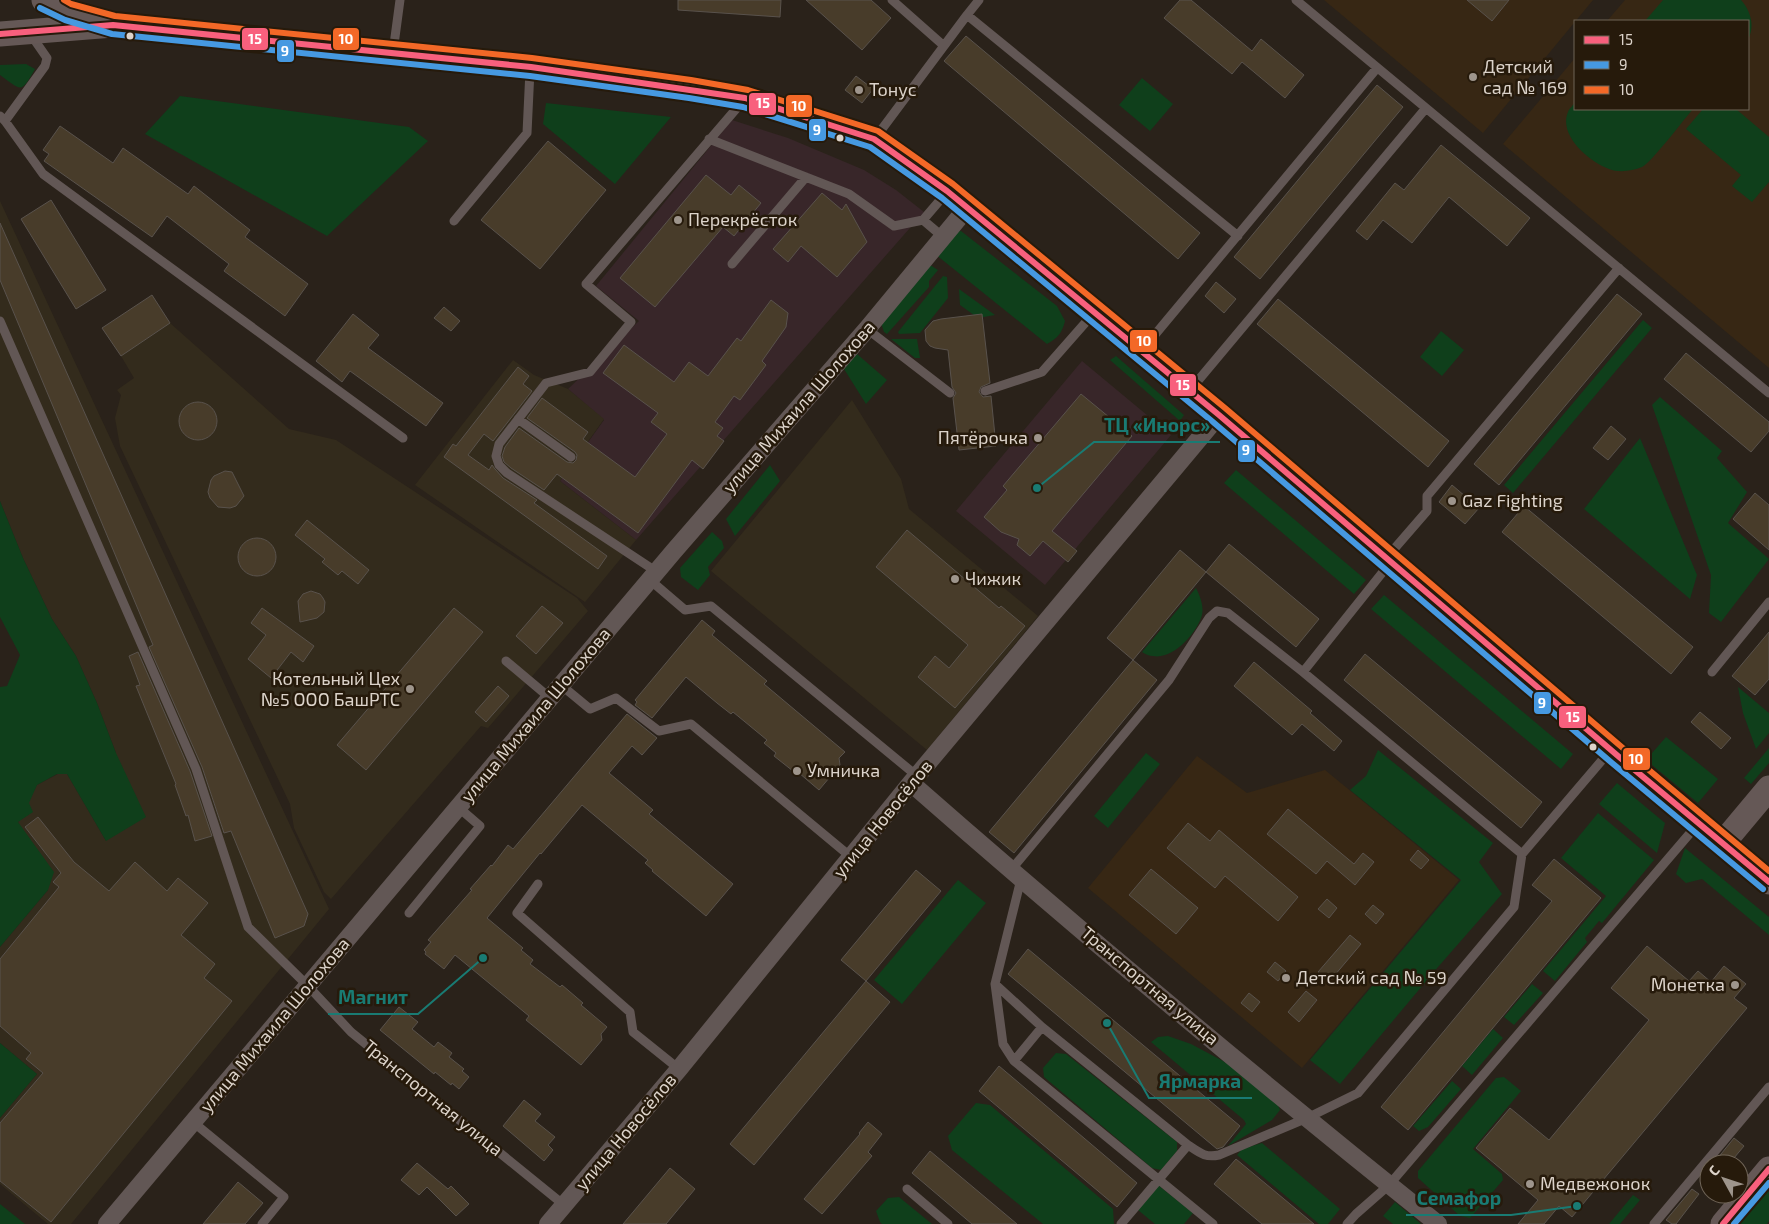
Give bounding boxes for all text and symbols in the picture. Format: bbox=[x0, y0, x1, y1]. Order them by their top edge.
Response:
legend bbox=[1574, 20, 1749, 110]
line badge: 15 bbox=[241, 27, 269, 51]
line badge: 10 bbox=[332, 27, 360, 51]
text: 15 bbox=[248, 30, 262, 47]
text: 10 bbox=[339, 30, 354, 47]
text: 15 bbox=[1619, 30, 1633, 48]
unlabelled marker bbox=[125, 31, 135, 41]
line badge: 9 bbox=[276, 39, 295, 63]
text: 9 bbox=[281, 42, 289, 59]
place label: Детский сад № 169 bbox=[1483, 55, 1567, 98]
text: 9 bbox=[1619, 55, 1628, 73]
marker: Детский сад № 169 bbox=[1467, 71, 1479, 83]
place label: Тонус bbox=[869, 78, 917, 100]
text: 10 bbox=[1619, 80, 1634, 98]
marker: Тонус bbox=[853, 84, 865, 96]
line badge: 15 bbox=[748, 92, 777, 116]
text: 15 bbox=[756, 94, 770, 111]
line badge: 10 bbox=[785, 94, 813, 118]
text: 10 bbox=[792, 97, 807, 114]
line badge: 9 bbox=[808, 118, 827, 142]
text: 9 bbox=[813, 121, 821, 138]
unlabelled marker bbox=[835, 133, 845, 143]
place label: Перекрёсток bbox=[688, 208, 798, 230]
marker: Перекрёсток bbox=[672, 214, 684, 226]
street label: улица Михаила Шолохова bbox=[717, 316, 879, 497]
line badge: 10 bbox=[1129, 329, 1158, 353]
text: 10 bbox=[1137, 332, 1152, 349]
line badge: 15 bbox=[1169, 373, 1197, 397]
text: 15 bbox=[1176, 376, 1190, 393]
callout: ТЦ «Инорс» bbox=[1094, 408, 1220, 442]
text: ТЦ «Инорс» bbox=[1104, 413, 1210, 436]
place label: Пятёрочка bbox=[938, 426, 1028, 448]
marker: Пятёрочка bbox=[1032, 432, 1044, 444]
line badge: 9 bbox=[1237, 439, 1256, 463]
text: 9 bbox=[1242, 441, 1250, 458]
place label: Gaz Fighting bbox=[1462, 489, 1563, 511]
marker: Gaz Fighting bbox=[1446, 495, 1458, 507]
place label: Чижик bbox=[965, 567, 1022, 589]
marker: Чижик bbox=[949, 573, 961, 585]
street label: улица Михаила Шолохова bbox=[456, 622, 615, 806]
place label: Котельный Цех №5 ООО БашРТС bbox=[261, 667, 400, 710]
marker: Котельный Цех №5 ООО БашРТС bbox=[404, 683, 416, 695]
line badge: 9 bbox=[1533, 691, 1552, 715]
text: 9 bbox=[1538, 694, 1546, 711]
line badge: 15 bbox=[1558, 705, 1587, 729]
text: 15 bbox=[1566, 708, 1580, 725]
unlabelled marker bbox=[1588, 742, 1598, 752]
line badge: 10 bbox=[1622, 747, 1651, 771]
text: 10 bbox=[1629, 750, 1644, 767]
street label: улица Новосёлов bbox=[828, 755, 937, 882]
place label: Умничка bbox=[807, 759, 880, 781]
marker: Умничка bbox=[791, 765, 803, 777]
street label: Транспортная улица bbox=[1077, 921, 1224, 1049]
street label: улица Михаила Шолохова bbox=[195, 932, 354, 1116]
place label: Детский сад № 59 bbox=[1296, 966, 1447, 988]
marker: Детский сад № 59 bbox=[1280, 972, 1292, 984]
place label: Монетка bbox=[1651, 973, 1725, 995]
marker: Монетка bbox=[1729, 979, 1741, 991]
callout: Магнит bbox=[328, 980, 418, 1014]
text: Магнит bbox=[338, 985, 408, 1008]
street label: Транспортная улица bbox=[359, 1034, 508, 1160]
callout: Ярмарка bbox=[1149, 1064, 1252, 1098]
street label: улица Новосёлов bbox=[570, 1069, 680, 1194]
text: Ярмарка bbox=[1159, 1069, 1241, 1092]
north arrow bbox=[1699, 1154, 1749, 1204]
text: С bbox=[1705, 1162, 1723, 1179]
place label: Медвежонок bbox=[1540, 1172, 1651, 1194]
marker: Медвежонок bbox=[1524, 1178, 1536, 1190]
callout: Семафор bbox=[1406, 1181, 1511, 1215]
text: Семафор bbox=[1417, 1186, 1501, 1209]

